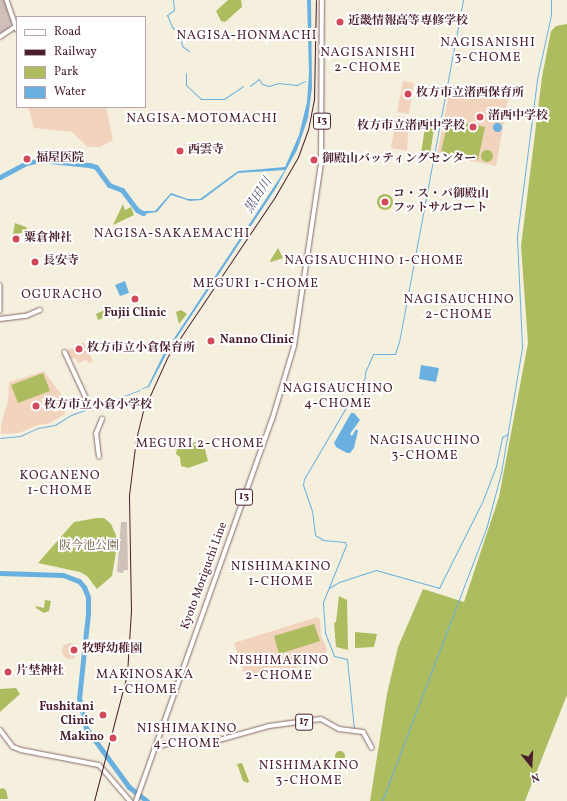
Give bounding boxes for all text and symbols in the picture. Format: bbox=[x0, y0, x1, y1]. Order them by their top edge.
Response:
place label: 近畿情報高等専修学校 bbox=[348, 15, 468, 29]
legend bbox=[16, 16, 146, 108]
marker: 近畿情報高等専修学校 bbox=[335, 17, 345, 27]
text: Road bbox=[54, 24, 81, 40]
district label: NAGISA-HONMACHI bbox=[177, 28, 317, 44]
district label: NAGISANISHI 3-CHOME bbox=[440, 36, 536, 67]
text: Railway bbox=[54, 44, 97, 60]
district label: NAGISANISHI 2-CHOME bbox=[320, 46, 416, 77]
text: Park bbox=[54, 64, 79, 80]
text: Water bbox=[54, 84, 86, 100]
place label: 枚方市立渚西保育所 bbox=[416, 87, 524, 101]
marker: 枚方市立渚西保育所 bbox=[403, 89, 413, 99]
place label: 渚西中学校 bbox=[488, 110, 548, 124]
district label: NAGISA-MOTOMACHI bbox=[126, 111, 278, 127]
road number: 13 bbox=[312, 112, 332, 130]
marker: 渚西中学校 bbox=[475, 112, 485, 122]
place label: 枚方市立渚西中学校 bbox=[357, 120, 465, 134]
marker: 枚方市立渚西中学校 bbox=[468, 122, 478, 132]
place label: 西雲寺 bbox=[188, 144, 224, 158]
marker: 西雲寺 bbox=[175, 146, 185, 156]
place label: 福屋医院 bbox=[36, 152, 84, 166]
marker: 福屋医院 bbox=[21, 153, 33, 165]
place label: 御殿山バッティングセンター bbox=[322, 153, 478, 167]
marker: 御殿山バッティングセンター bbox=[309, 155, 319, 165]
water label: 黒田川 bbox=[242, 175, 276, 217]
place label: コ・ス・パ御殿山 フットサルコート bbox=[393, 188, 489, 216]
marker: コ・ス・パ御殿山 フットサルコート bbox=[380, 197, 390, 207]
district label: NAGISA-SAKAEMACHI bbox=[94, 226, 250, 242]
place label: 粟倉神社 bbox=[24, 232, 72, 246]
marker: 粟倉神社 bbox=[11, 234, 21, 244]
district label: NAGISAUCHINO 1-CHOME bbox=[284, 253, 464, 269]
place label: 長安寺 bbox=[43, 255, 79, 269]
marker: 長安寺 bbox=[30, 257, 40, 267]
district label: MEGURI 1-CHOME bbox=[193, 276, 319, 292]
district label: OGURACHO bbox=[21, 287, 103, 303]
marker: Fujii Clinic bbox=[129, 293, 141, 305]
district label: NAGISAUCHINO 2-CHOME bbox=[404, 293, 514, 324]
place label: Fujii Clinic bbox=[104, 307, 166, 321]
place label: Nanno Clinic bbox=[220, 334, 294, 348]
marker: Nanno Clinic bbox=[205, 335, 217, 347]
place label: 枚方市立小倉保育所 bbox=[87, 342, 195, 356]
marker: 枚方市立小倉保育所 bbox=[74, 344, 84, 354]
district label: NAGISAUCHINO 4-CHOME bbox=[283, 382, 393, 413]
place label: 枚方市立小倉小学校 bbox=[44, 399, 152, 413]
marker: 枚方市立小倉小学校 bbox=[31, 401, 41, 411]
district label: NAGISAUCHINO 3-CHOME bbox=[370, 434, 480, 465]
district label: MEGURI 2-CHOME bbox=[136, 436, 264, 452]
district label: KOGANENO 1-CHOME bbox=[20, 469, 100, 500]
road number: 13 bbox=[234, 488, 254, 506]
street label: Kyoto Moriguchi Line bbox=[179, 520, 231, 632]
park label: 阪今池公園 bbox=[59, 540, 119, 554]
district label: NISHIMAKINO 1-CHOME bbox=[231, 560, 331, 591]
place label: 牧野幼稚園 bbox=[82, 643, 142, 657]
marker: 牧野幼稚園 bbox=[69, 645, 79, 655]
district label: NISHIMAKINO 2-CHOME bbox=[229, 654, 329, 685]
place label: 片埜神社 bbox=[16, 665, 64, 679]
marker: 片埜神社 bbox=[3, 667, 13, 677]
district label: MAKINOSAKA 1-CHOME bbox=[96, 668, 194, 699]
place label: Fushitani Clinic bbox=[39, 701, 94, 729]
marker: Fushitani Clinic bbox=[97, 709, 109, 721]
road number: 17 bbox=[295, 713, 313, 731]
district label: NISHIMAKINO 4-CHOME bbox=[137, 722, 237, 753]
place label: Makino bbox=[60, 731, 104, 745]
marker: Makino bbox=[107, 732, 119, 744]
north arrow bbox=[511, 745, 551, 785]
district label: NISHIMAKINO 3-CHOME bbox=[259, 759, 359, 790]
text: N bbox=[529, 769, 541, 785]

